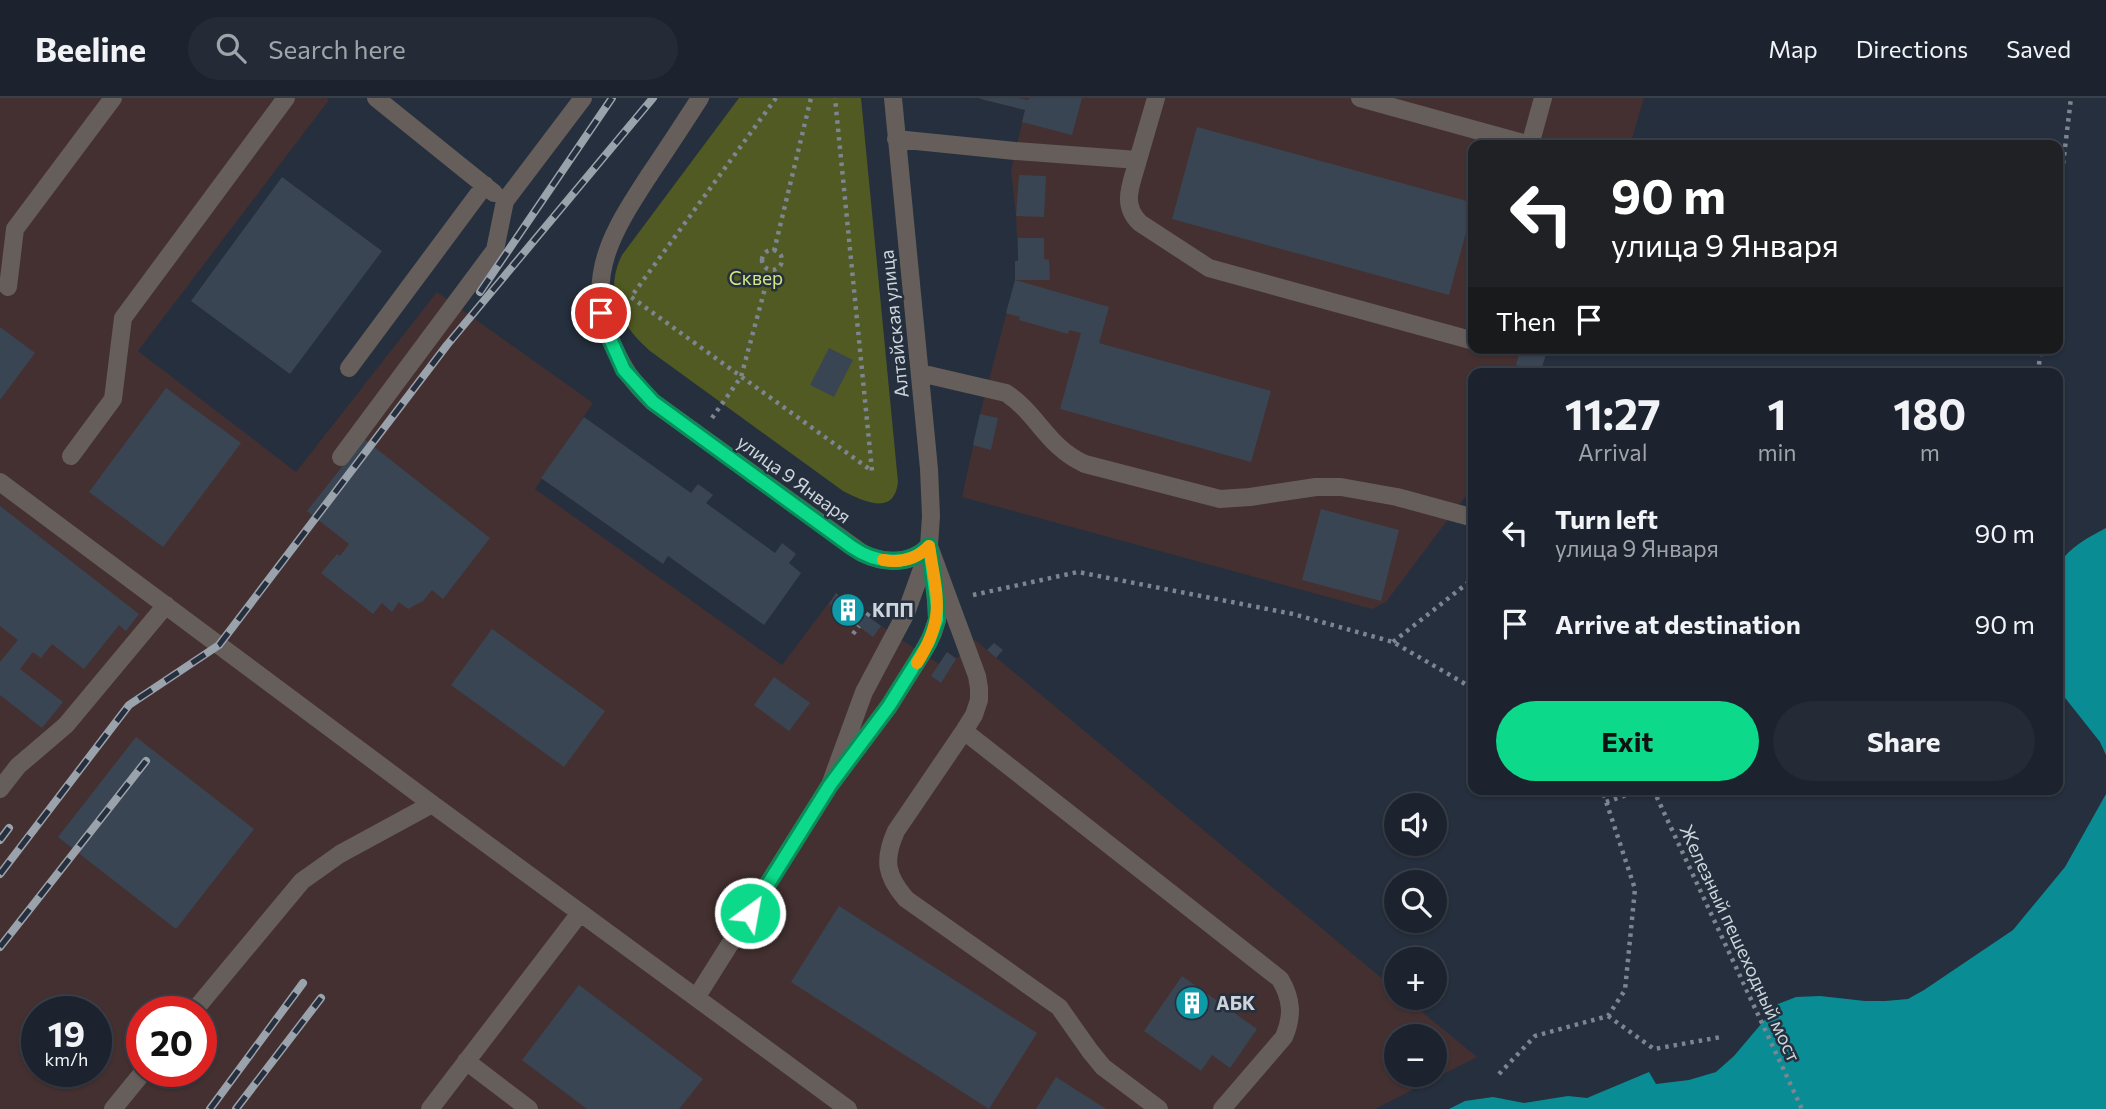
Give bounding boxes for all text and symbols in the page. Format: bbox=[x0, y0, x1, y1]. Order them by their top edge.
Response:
search box bbox=[188, 17, 678, 80]
text: Beeline bbox=[35, 28, 146, 69]
icon: search bbox=[212, 29, 250, 67]
text: Search here bbox=[268, 33, 406, 64]
text: Map bbox=[1768, 34, 1818, 63]
text: Directions bbox=[1856, 34, 1968, 63]
text: Saved bbox=[2006, 34, 2071, 63]
text: 90 m bbox=[1611, 164, 1726, 224]
icon: left bbox=[1496, 168, 1587, 259]
text: улица 9 Января bbox=[1611, 224, 1839, 264]
street label: Алтайская улица bbox=[874, 249, 913, 399]
park label: Сквер bbox=[729, 266, 783, 289]
pin bbox=[571, 283, 631, 343]
icon: arrive bbox=[582, 294, 620, 332]
icon: arrive bbox=[1570, 301, 1608, 339]
text: Then bbox=[1496, 305, 1556, 336]
text: 11:27 bbox=[1565, 387, 1661, 439]
text: 1 bbox=[1767, 387, 1786, 439]
text: 180 bbox=[1893, 387, 1966, 439]
street label: улица 9 Января bbox=[733, 430, 856, 528]
text: Arrival bbox=[1578, 438, 1647, 466]
text: min bbox=[1757, 438, 1797, 466]
text: m bbox=[1920, 438, 1940, 466]
text: Turn left bbox=[1555, 503, 1658, 534]
icon: left bbox=[1496, 514, 1534, 552]
text: 90 m bbox=[1975, 517, 2035, 548]
text: улица 9 Января bbox=[1555, 534, 1719, 562]
building icon: КПП bbox=[829, 591, 867, 629]
place label: КПП bbox=[872, 598, 914, 621]
icon: arrive bbox=[1496, 605, 1534, 643]
text: Arrive at destination bbox=[1555, 608, 1801, 639]
text: 90 m bbox=[1975, 608, 2035, 639]
button: Exit bbox=[1496, 701, 1759, 781]
button: Share bbox=[1773, 701, 2035, 781]
map controls bbox=[1384, 793, 1447, 1087]
button: sound bbox=[1384, 793, 1447, 856]
street label: Железный пешеходный мост bbox=[1675, 820, 1806, 1065]
button: search bbox=[1384, 870, 1447, 933]
position arrow bbox=[713, 876, 787, 950]
button: + bbox=[1384, 947, 1447, 1010]
building icon: АБК bbox=[1173, 984, 1211, 1022]
place label: АБК bbox=[1216, 991, 1255, 1014]
speed limit sign: 20 bbox=[126, 996, 217, 1087]
text: 19 bbox=[48, 1011, 85, 1054]
button: − bbox=[1384, 1024, 1447, 1087]
text: km/h bbox=[45, 1048, 88, 1070]

